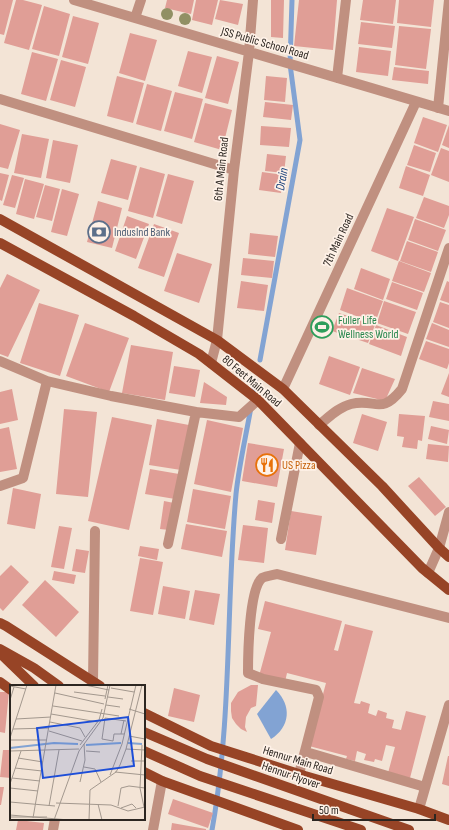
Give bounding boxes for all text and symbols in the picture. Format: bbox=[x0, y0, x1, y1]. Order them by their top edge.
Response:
street label: JSS Public School Road bbox=[219, 24, 310, 63]
street label: 6th A Main Road bbox=[211, 136, 232, 202]
water label: Drain bbox=[272, 166, 292, 192]
street label: 7th Main Road bbox=[320, 211, 357, 269]
bank icon: IndusInd Bank bbox=[86, 219, 112, 245]
place label: IndusInd Bank bbox=[114, 225, 170, 240]
place label: Fuller Life Wellness World bbox=[338, 313, 399, 342]
sports icon: Fuller Life Wellness World bbox=[309, 314, 335, 340]
street label: 80 Feet Main Road bbox=[219, 352, 284, 411]
restaurant icon: US Pizza bbox=[254, 452, 280, 478]
place label: US Pizza bbox=[282, 458, 316, 473]
inset map bbox=[10, 685, 145, 820]
street label: Hennur Main Road bbox=[261, 743, 335, 778]
street label: Hennur Flyover bbox=[260, 759, 322, 793]
scale bar bbox=[313, 796, 435, 822]
text: 50 m bbox=[319, 803, 339, 818]

